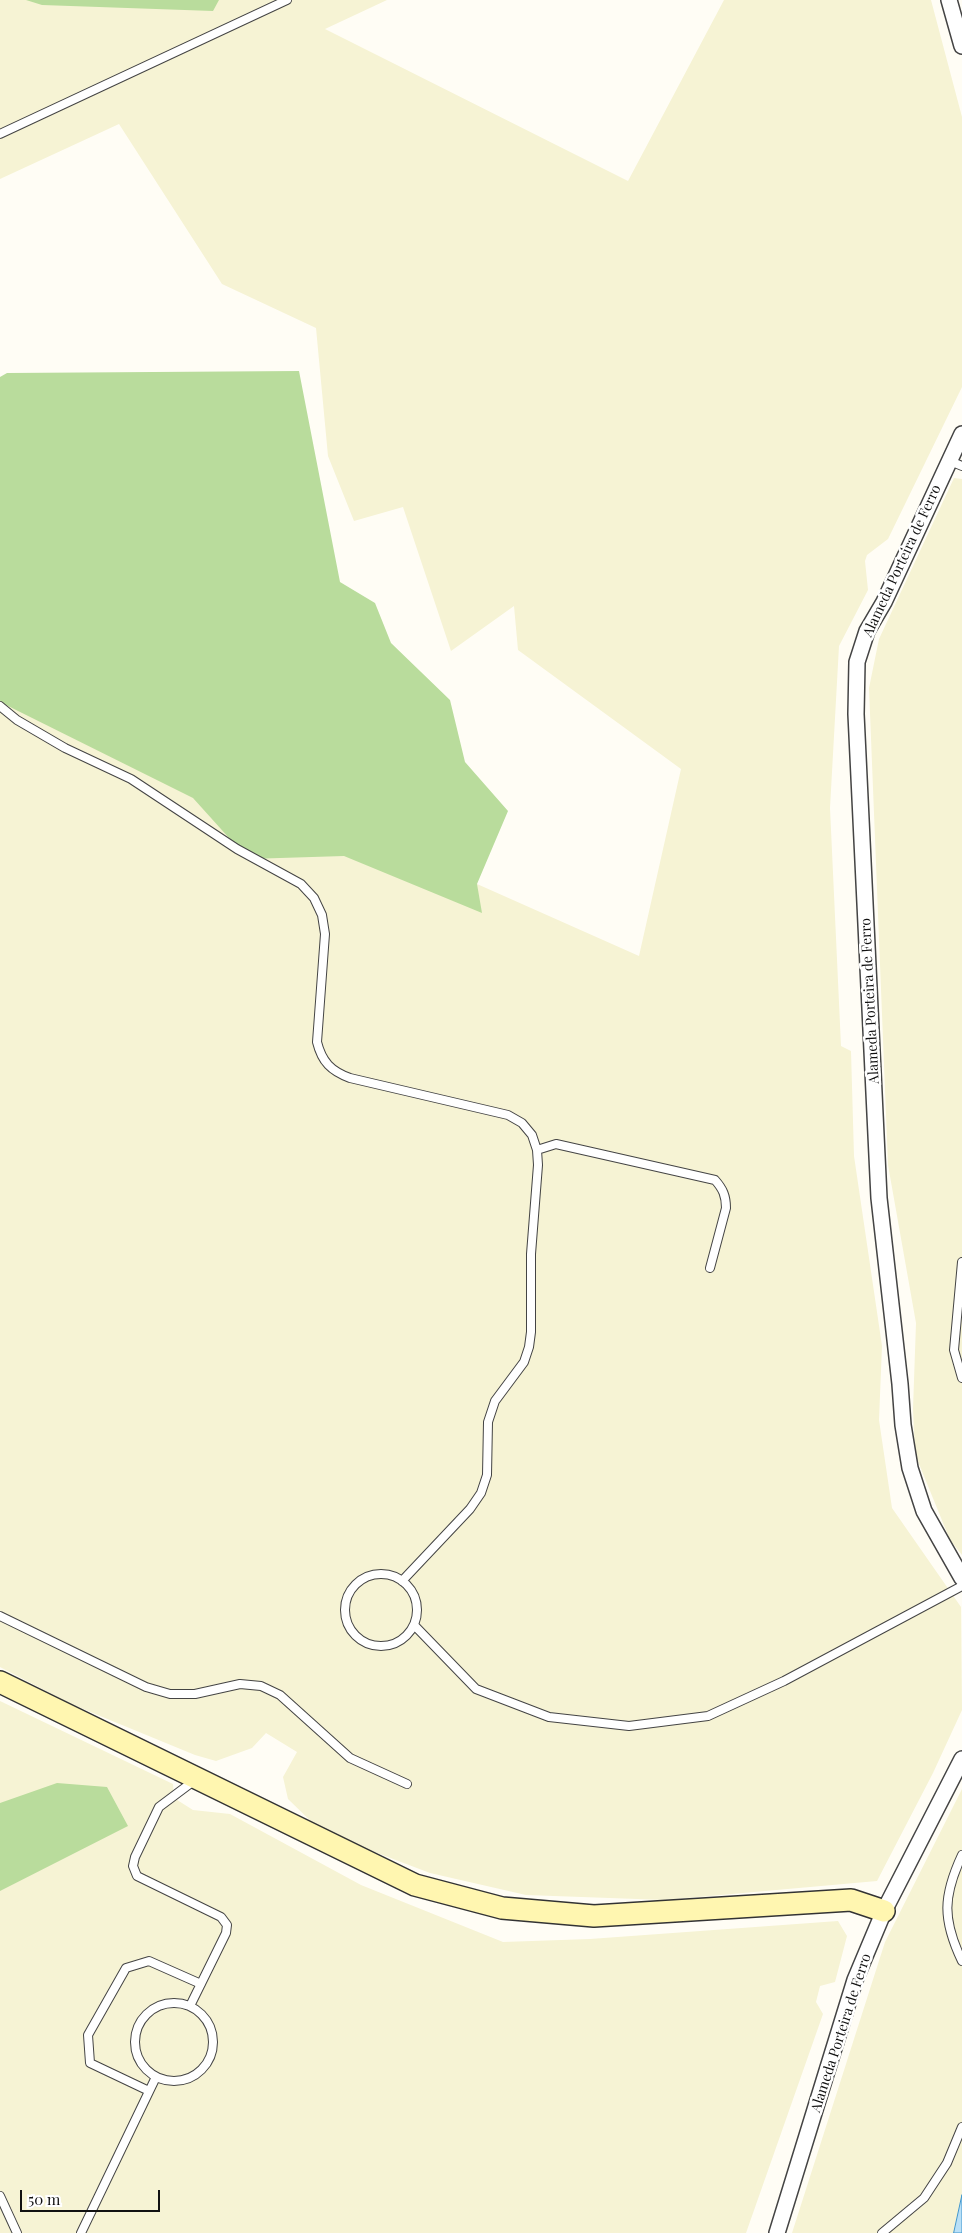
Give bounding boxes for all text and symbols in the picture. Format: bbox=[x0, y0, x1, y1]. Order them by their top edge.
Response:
street label: Alameda Porteira de Ferro bbox=[859, 482, 945, 640]
street label: Alameda Porteira de Ferro bbox=[857, 918, 883, 1084]
street label: Alameda Porteira de Ferro bbox=[807, 1951, 875, 2115]
scale bar bbox=[22, 2180, 162, 2212]
text: 50 m bbox=[28, 2189, 60, 2209]

